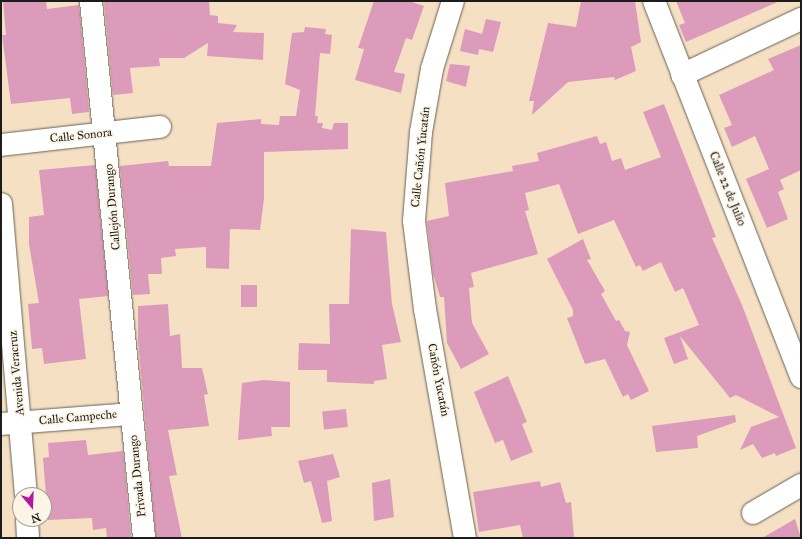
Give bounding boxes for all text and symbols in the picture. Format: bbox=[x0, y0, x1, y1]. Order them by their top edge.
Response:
street label: Calle Cañón Yucatán bbox=[409, 106, 433, 208]
street label: Calle Sonora bbox=[49, 126, 113, 146]
street label: Calle 22 de Julio bbox=[706, 150, 748, 228]
street label: Callejón Durango bbox=[102, 163, 124, 251]
street label: Avenida Veracruz bbox=[6, 330, 28, 416]
street label: Cañón Yucatán bbox=[424, 342, 452, 418]
street label: Calle Campeche bbox=[38, 407, 118, 429]
street label: Privada Durango bbox=[127, 434, 149, 518]
north arrow bbox=[12, 487, 52, 527]
text: N bbox=[29, 510, 42, 526]

